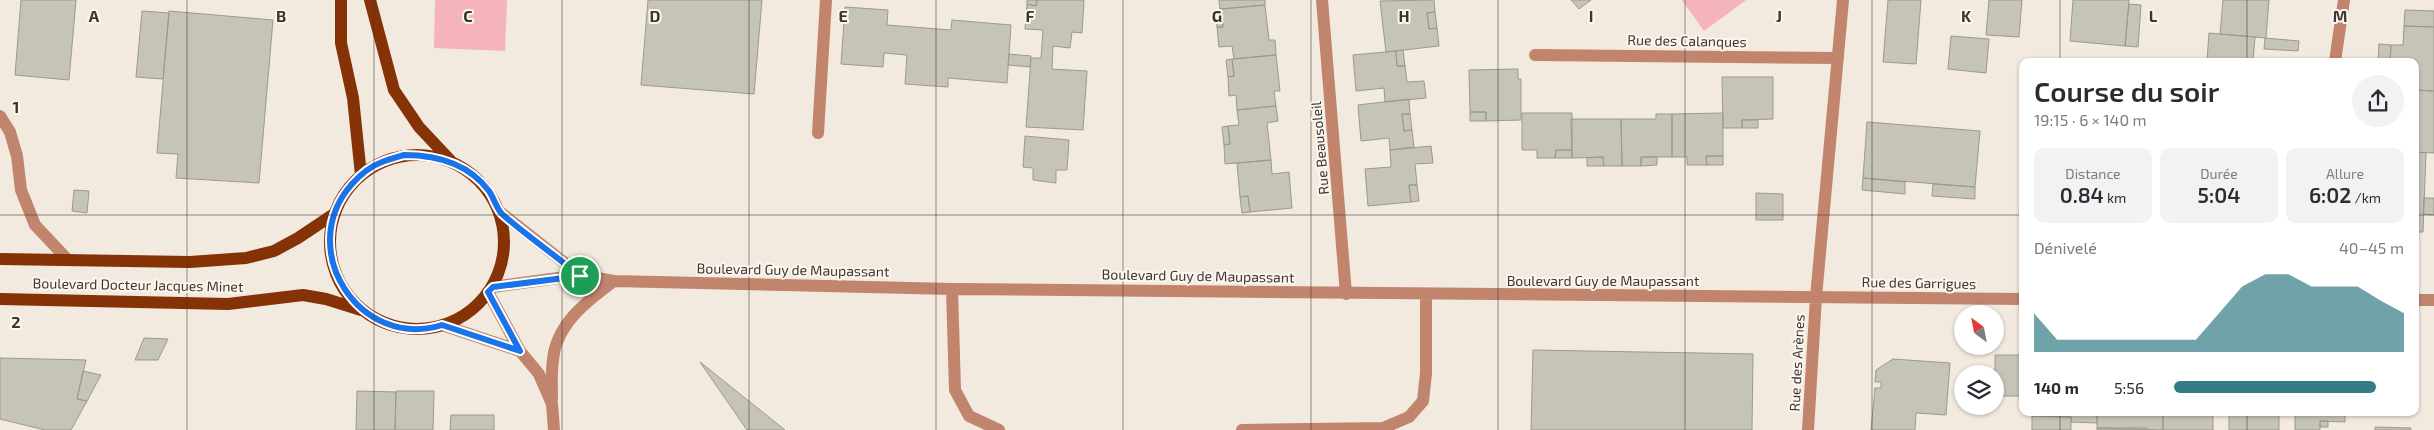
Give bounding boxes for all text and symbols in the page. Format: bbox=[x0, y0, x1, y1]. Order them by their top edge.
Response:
text: A bbox=[89, 6, 100, 25]
text: B bbox=[276, 6, 286, 25]
text: C bbox=[463, 6, 473, 25]
text: D bbox=[650, 6, 661, 25]
text: E bbox=[838, 6, 848, 25]
text: F bbox=[1026, 6, 1035, 25]
text: G bbox=[1212, 6, 1222, 25]
text: H bbox=[1398, 6, 1410, 25]
text: I bbox=[1589, 6, 1593, 25]
text: J bbox=[1776, 6, 1782, 25]
text: K bbox=[1961, 6, 1972, 25]
text: L bbox=[2149, 6, 2158, 25]
text: M bbox=[2333, 6, 2347, 25]
street label: Rue des Calanques bbox=[1627, 31, 1747, 50]
text: Course du soir bbox=[2034, 74, 2219, 108]
button: share bbox=[2352, 75, 2404, 127]
text: 1 bbox=[13, 97, 19, 116]
street label: Rue Beausoleil bbox=[1307, 100, 1332, 195]
text: 19:15 · 6 × 140 m bbox=[2034, 110, 2147, 129]
text: Distance bbox=[2065, 165, 2121, 182]
text: Durée bbox=[2200, 165, 2238, 182]
text: Allure bbox=[2326, 165, 2364, 182]
text: 0.84 bbox=[2060, 182, 2104, 207]
text: 5:04 bbox=[2198, 182, 2240, 207]
text: 6:02 bbox=[2309, 182, 2351, 207]
text: km bbox=[2104, 189, 2126, 206]
text: /km bbox=[2351, 189, 2381, 206]
text: Dénivelé bbox=[2034, 238, 2097, 257]
text: 40–45 m bbox=[2339, 238, 2404, 257]
pin bbox=[559, 255, 601, 297]
street label: Boulevard Guy de Maupassant bbox=[697, 259, 889, 280]
icon: arrive bbox=[566, 262, 594, 290]
street label: Boulevard Guy de Maupassant bbox=[1102, 265, 1294, 286]
street label: Boulevard Guy de Maupassant bbox=[1507, 272, 1699, 289]
street label: Rue des Garrigues bbox=[1862, 273, 1976, 292]
street label: Boulevard Docteur Jacques Minet bbox=[33, 274, 243, 295]
north arrow bbox=[1954, 305, 2004, 355]
map controls bbox=[1954, 305, 2004, 415]
text: 2 bbox=[11, 312, 21, 331]
street label: Rue des Arènes bbox=[1785, 314, 1808, 412]
button: layers bbox=[1954, 365, 2004, 415]
text: 140 m bbox=[2034, 378, 2079, 397]
text: 5:56 bbox=[2114, 378, 2144, 397]

